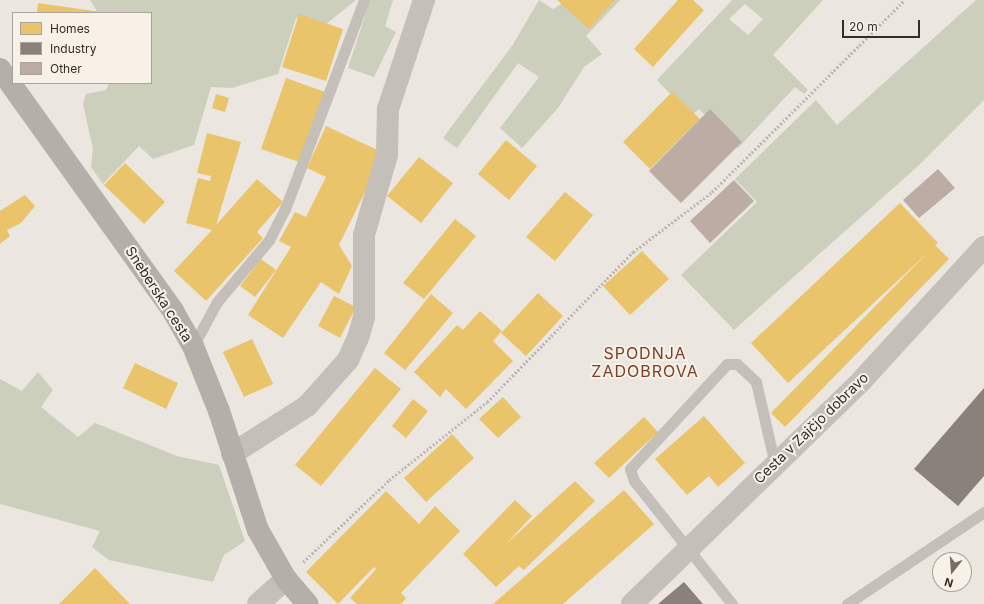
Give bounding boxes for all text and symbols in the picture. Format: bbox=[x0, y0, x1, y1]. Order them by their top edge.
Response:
legend bbox=[12, 12, 152, 84]
scale bar bbox=[844, 12, 922, 38]
text: 20 m bbox=[849, 19, 878, 34]
text: Homes bbox=[50, 21, 90, 36]
text: Industry bbox=[50, 41, 96, 56]
text: Other bbox=[50, 61, 82, 76]
street label: Sneberska cesta bbox=[122, 243, 196, 345]
district label: SPODNJA ZADOBROVA bbox=[591, 343, 699, 381]
street label: Cesta v Zajčjo dobravo bbox=[750, 369, 872, 487]
north arrow bbox=[932, 552, 972, 592]
text: N bbox=[943, 575, 955, 590]

